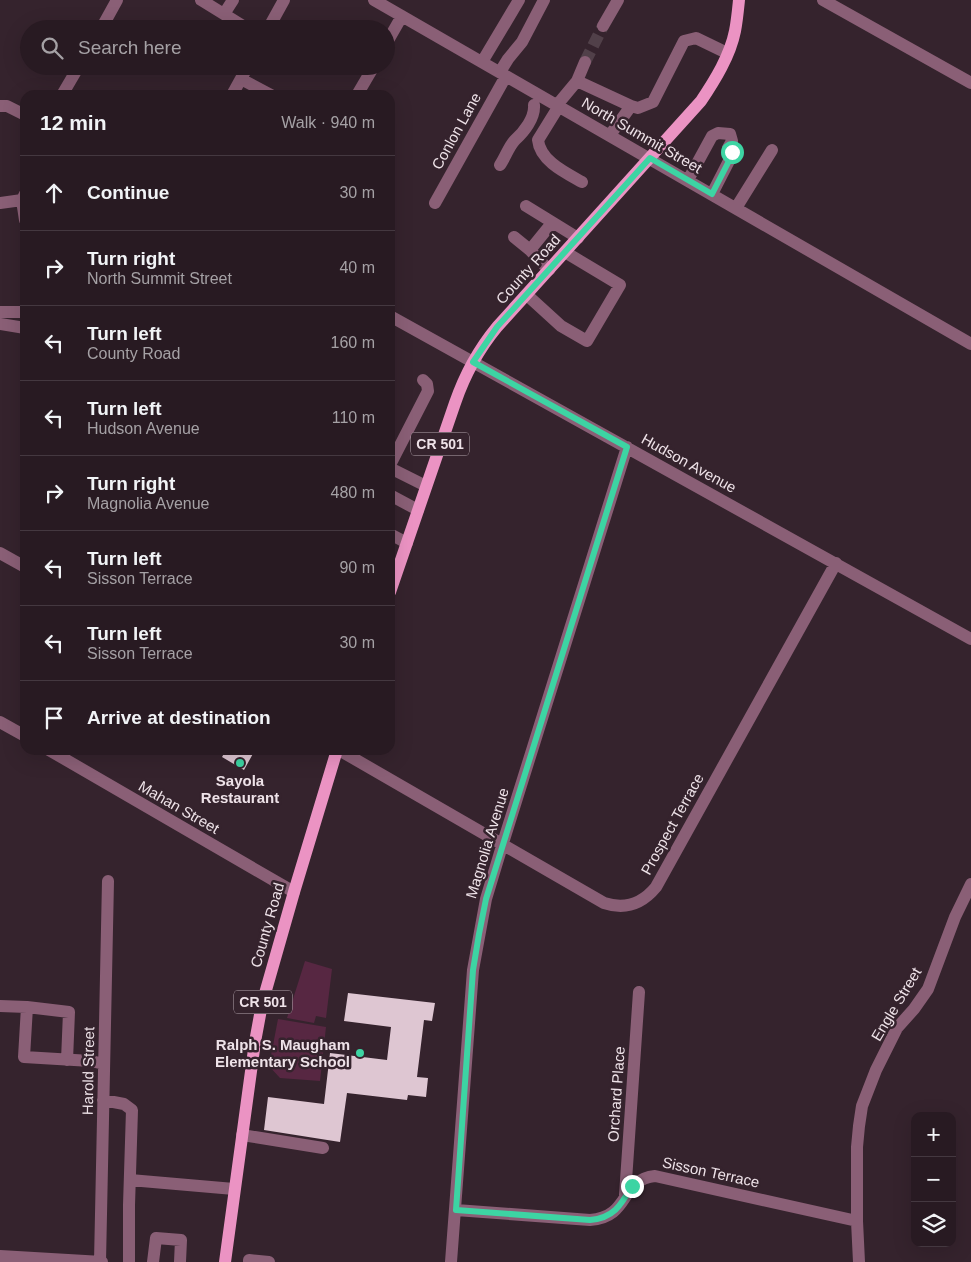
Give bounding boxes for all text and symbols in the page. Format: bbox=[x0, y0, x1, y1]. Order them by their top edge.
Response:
search box bbox=[20, 20, 395, 75]
icon: search bbox=[38, 34, 66, 62]
text: Search here bbox=[78, 37, 182, 58]
street label: Conlon Lane bbox=[428, 90, 484, 172]
street label: North Summit Street bbox=[579, 94, 706, 177]
text: 12 min bbox=[40, 111, 107, 134]
text: Walk · 940 m bbox=[281, 114, 375, 131]
route start bbox=[721, 141, 744, 164]
icon: ahead bbox=[40, 179, 68, 207]
text: Continue bbox=[87, 182, 169, 203]
text: 30 m bbox=[339, 184, 375, 201]
street label: County Road bbox=[492, 231, 564, 307]
text: Turn right bbox=[87, 248, 175, 269]
icon: right bbox=[40, 254, 68, 282]
text: 40 m bbox=[339, 259, 375, 276]
text: North Summit Street bbox=[87, 270, 232, 287]
text: Turn left bbox=[87, 323, 162, 344]
icon: left bbox=[40, 329, 68, 357]
text: 160 m bbox=[331, 334, 375, 351]
text: County Road bbox=[87, 345, 180, 362]
text: Turn left bbox=[87, 398, 162, 419]
icon: left bbox=[40, 404, 68, 432]
text: 110 m bbox=[332, 409, 375, 426]
text: Hudson Avenue bbox=[87, 420, 200, 437]
street label: Hudson Avenue bbox=[639, 430, 739, 496]
road number: CR 501 bbox=[411, 432, 469, 456]
text: Turn right bbox=[87, 473, 175, 494]
icon: right bbox=[40, 479, 68, 507]
text: 480 m bbox=[331, 484, 375, 501]
text: Magnolia Avenue bbox=[87, 495, 209, 512]
text: Turn left bbox=[87, 548, 162, 569]
icon: left bbox=[40, 554, 68, 582]
text: 90 m bbox=[339, 559, 375, 576]
text: Sisson Terrace bbox=[87, 570, 193, 587]
text: Turn left bbox=[87, 623, 162, 644]
icon: left bbox=[40, 629, 68, 657]
text: 30 m bbox=[339, 634, 375, 651]
text: Sisson Terrace bbox=[87, 645, 193, 662]
icon: arrive bbox=[40, 704, 68, 732]
text: Arrive at destination bbox=[87, 707, 271, 728]
marker: Sayola Restaurant bbox=[234, 757, 246, 769]
street label: Prospect Terrace bbox=[637, 770, 707, 878]
place label: Sayola Restaurant bbox=[201, 772, 279, 806]
street label: Mahan Street bbox=[136, 777, 223, 837]
street label: Magnolia Avenue bbox=[462, 786, 512, 900]
street label: County Road bbox=[247, 881, 287, 969]
street label: Engle Street bbox=[867, 964, 925, 1044]
road number: CR 501 bbox=[234, 990, 292, 1014]
street label: Harold Street bbox=[79, 1026, 97, 1115]
place label: Ralph S. Maugham Elementary School bbox=[215, 1036, 350, 1070]
street label: Orchard Place bbox=[604, 1046, 628, 1142]
marker: Ralph S. Maugham Elementary School bbox=[354, 1047, 366, 1059]
map controls bbox=[911, 1112, 956, 1247]
button: + bbox=[911, 1112, 956, 1157]
street label: Sisson Terrace bbox=[661, 1153, 761, 1191]
button: − bbox=[911, 1157, 956, 1202]
route end bbox=[621, 1175, 644, 1198]
button: layers bbox=[911, 1202, 956, 1247]

